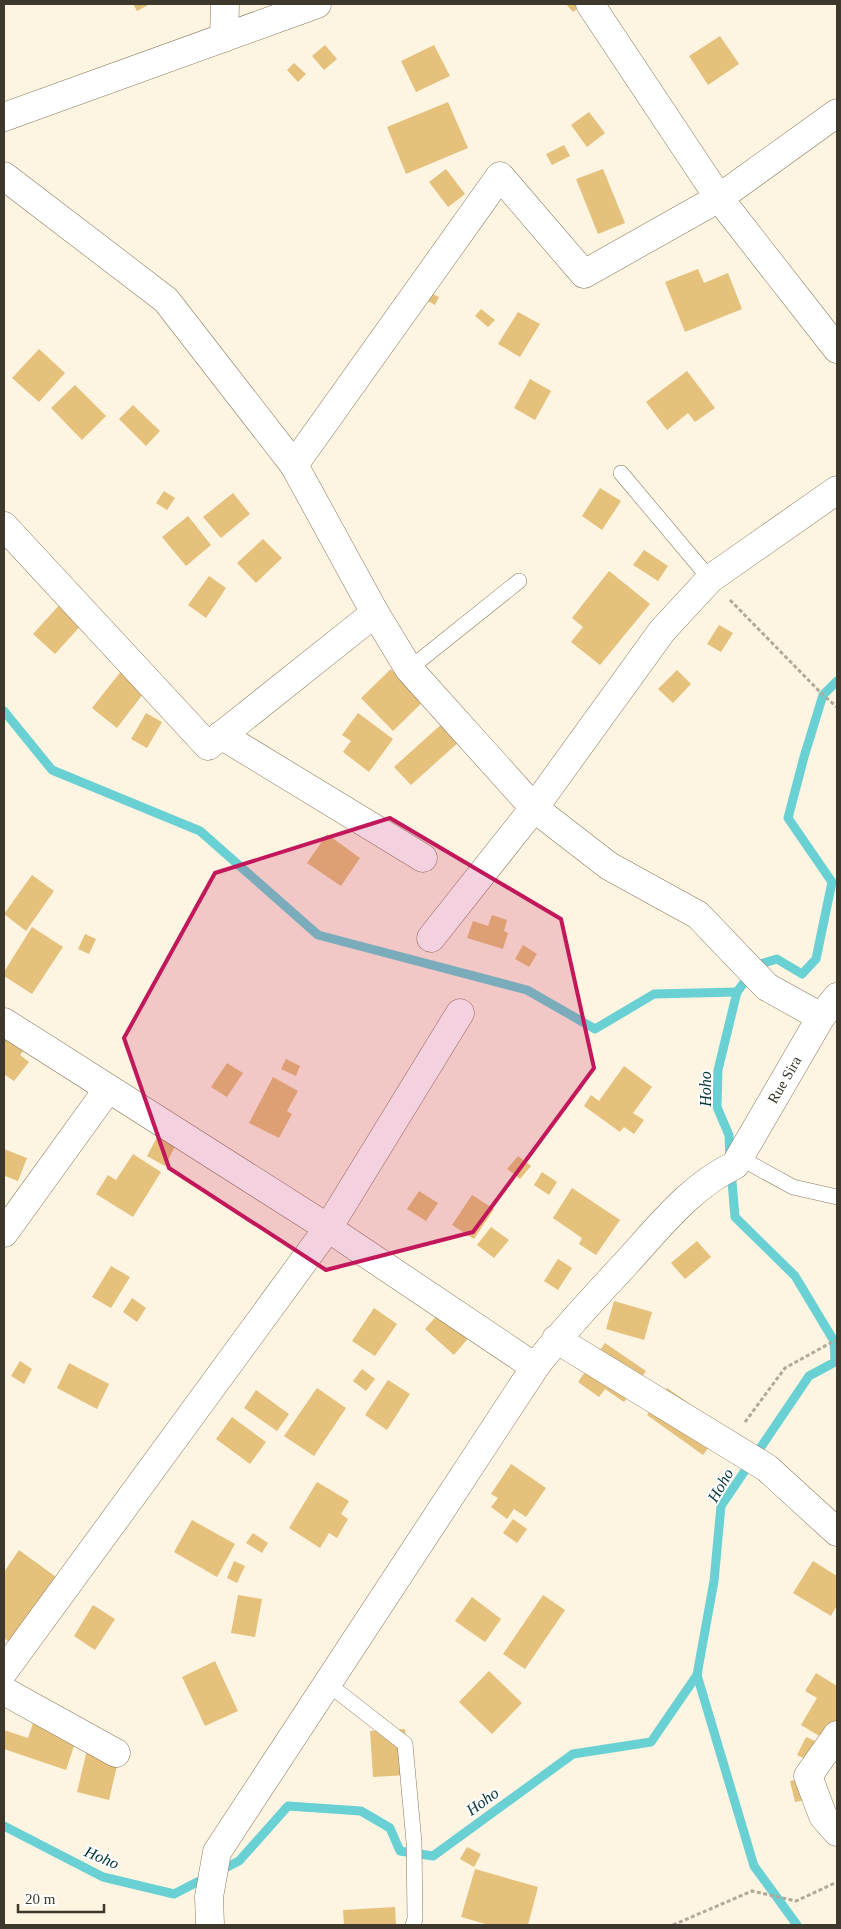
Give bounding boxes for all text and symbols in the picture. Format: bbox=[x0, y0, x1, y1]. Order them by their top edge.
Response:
street label: Rue Sira bbox=[764, 1053, 805, 1106]
water label: Hoho bbox=[697, 1071, 714, 1108]
water label: Hoho bbox=[704, 1466, 737, 1506]
water label: Hoho bbox=[462, 1784, 502, 1819]
water label: Hoho bbox=[81, 1842, 121, 1872]
scale bar bbox=[18, 1882, 104, 1914]
text: 20 m bbox=[25, 1891, 56, 1907]

